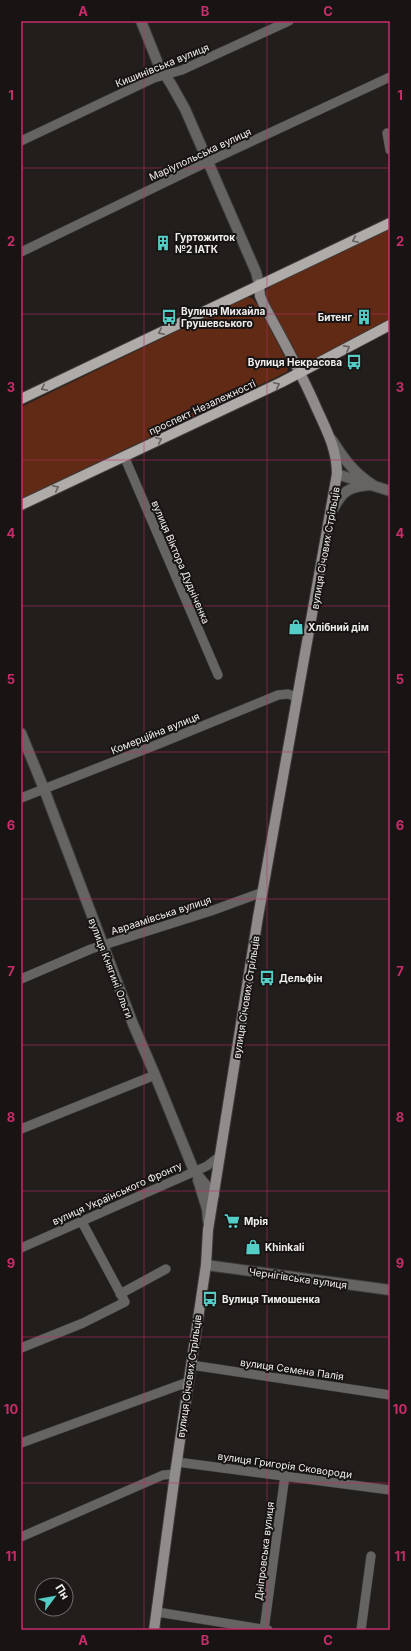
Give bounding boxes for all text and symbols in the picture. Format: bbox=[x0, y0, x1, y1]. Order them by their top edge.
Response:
text: A bbox=[78, 3, 88, 19]
text: B bbox=[201, 3, 210, 19]
text: C bbox=[323, 3, 333, 19]
street label: Кишинівська вулиця bbox=[113, 41, 211, 89]
text: 1 bbox=[8, 87, 14, 103]
text: 1 bbox=[397, 87, 403, 103]
street label: Маріупольська вулиця bbox=[147, 125, 253, 183]
place label: Гуртожиток №2 ІАТК bbox=[175, 231, 235, 255]
text: 2 bbox=[7, 233, 15, 249]
text: 2 bbox=[396, 233, 404, 249]
building icon: Гуртожиток №2 ІАТК bbox=[154, 234, 172, 252]
one-way arrow bbox=[351, 235, 359, 243]
place label: Вулиця Михайла Грушевського bbox=[181, 305, 266, 330]
bus stop icon: Вулиця Михайла Грушевського bbox=[160, 308, 178, 326]
building icon: Битенг bbox=[355, 308, 373, 326]
place label: Битенг bbox=[318, 311, 352, 323]
one-way arrow bbox=[158, 327, 165, 335]
one-way arrow bbox=[343, 345, 350, 353]
bus stop icon: Вулиця Некрасова bbox=[345, 353, 363, 371]
place label: Вулиця Некрасова bbox=[248, 356, 342, 369]
street label: проспект Незалежності bbox=[147, 377, 257, 437]
text: 3 bbox=[7, 379, 15, 395]
text: 3 bbox=[396, 379, 404, 395]
one-way arrow bbox=[273, 382, 280, 390]
one-way arrow bbox=[41, 383, 48, 391]
one-way arrow bbox=[155, 437, 163, 445]
one-way arrow bbox=[52, 485, 60, 493]
street label: вулиця Січових Стрільців bbox=[308, 485, 342, 610]
street label: вулиця Віктора Дудніченка bbox=[150, 499, 212, 625]
text: 4 bbox=[7, 525, 16, 541]
text: 4 bbox=[396, 525, 405, 541]
shop icon: Хлібний дім bbox=[287, 618, 305, 636]
place label: Хлібний дім bbox=[308, 621, 369, 633]
text: 5 bbox=[7, 671, 15, 687]
text: 5 bbox=[396, 671, 404, 687]
street label: Комерційна вулиця bbox=[109, 710, 201, 756]
text: 6 bbox=[7, 817, 15, 833]
text: 6 bbox=[396, 817, 404, 833]
street label: Авраамівська вулиця bbox=[109, 893, 213, 937]
street label: вулиця Княгині Ольги bbox=[86, 916, 136, 1020]
street label: вулиця Січових Стрільців bbox=[230, 934, 262, 1059]
text: 7 bbox=[7, 963, 15, 979]
text: 7 bbox=[396, 963, 404, 979]
bus stop icon: Дельфін bbox=[258, 969, 276, 987]
place label: Дельфін bbox=[279, 972, 322, 984]
text: 8 bbox=[7, 1109, 15, 1125]
text: 8 bbox=[396, 1109, 404, 1125]
street label: вулиця Українського Фронту bbox=[50, 1159, 184, 1227]
supermarket icon: Мрія bbox=[223, 1212, 241, 1230]
place label: Мрія bbox=[244, 1215, 268, 1227]
shop icon: Khinkali bbox=[244, 1238, 262, 1256]
place label: Khinkali bbox=[265, 1241, 305, 1253]
text: 9 bbox=[7, 1255, 15, 1271]
text: 9 bbox=[396, 1255, 404, 1271]
street label: Чернігівська вулиця bbox=[248, 1265, 348, 1291]
bus stop icon: Вулиця Тимошенка bbox=[201, 1290, 219, 1308]
place label: Вулиця Тимошенка bbox=[222, 1293, 320, 1306]
street label: вулиця Січових Стрільців bbox=[174, 1313, 204, 1438]
street label: вулиця Семена Палія bbox=[239, 1356, 345, 1382]
text: 10 bbox=[4, 1401, 18, 1417]
text: 10 bbox=[393, 1401, 407, 1417]
street label: вулиця Григорія Сковороди bbox=[217, 1450, 353, 1480]
street label: Дніпровська вулиця bbox=[252, 1501, 276, 1601]
text: 11 bbox=[5, 1548, 17, 1564]
text: 11 bbox=[394, 1548, 406, 1564]
north arrow bbox=[34, 1577, 74, 1617]
text: Пн bbox=[53, 1582, 72, 1602]
text: A bbox=[78, 1632, 88, 1648]
text: B bbox=[201, 1632, 210, 1648]
text: C bbox=[323, 1632, 333, 1648]

